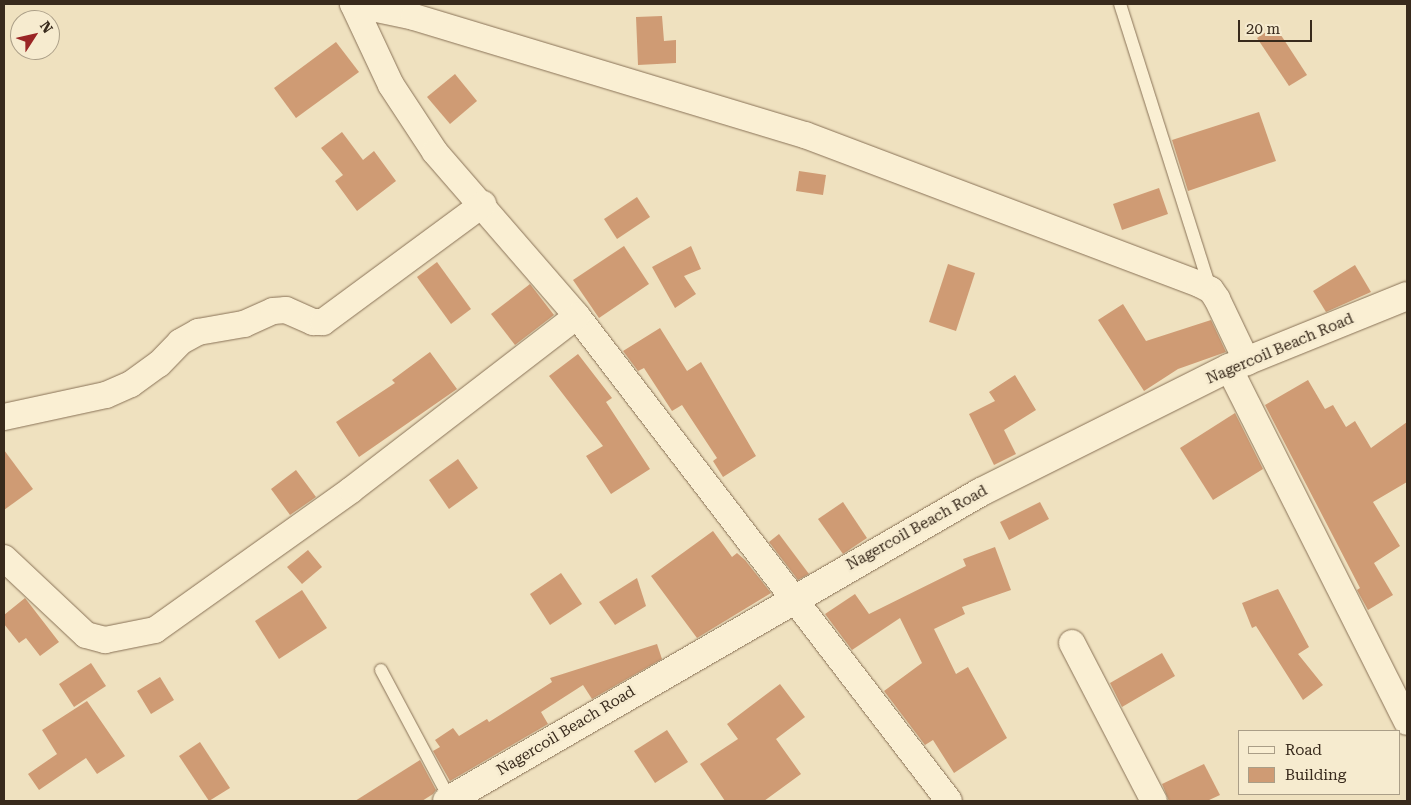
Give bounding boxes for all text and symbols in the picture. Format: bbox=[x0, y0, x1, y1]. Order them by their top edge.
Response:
north arrow bbox=[10, 10, 60, 60]
scale bar bbox=[1241, 10, 1315, 42]
text: N bbox=[37, 18, 56, 36]
text: 20 m bbox=[1246, 20, 1280, 38]
street label: Nagercoil Beach Road bbox=[1204, 310, 1356, 388]
street label: Nagercoil Beach Road bbox=[844, 482, 990, 574]
street label: Nagercoil Beach Road bbox=[494, 683, 638, 779]
legend bbox=[1238, 730, 1401, 795]
text: Road bbox=[1285, 741, 1322, 759]
text: Building bbox=[1285, 766, 1346, 784]

